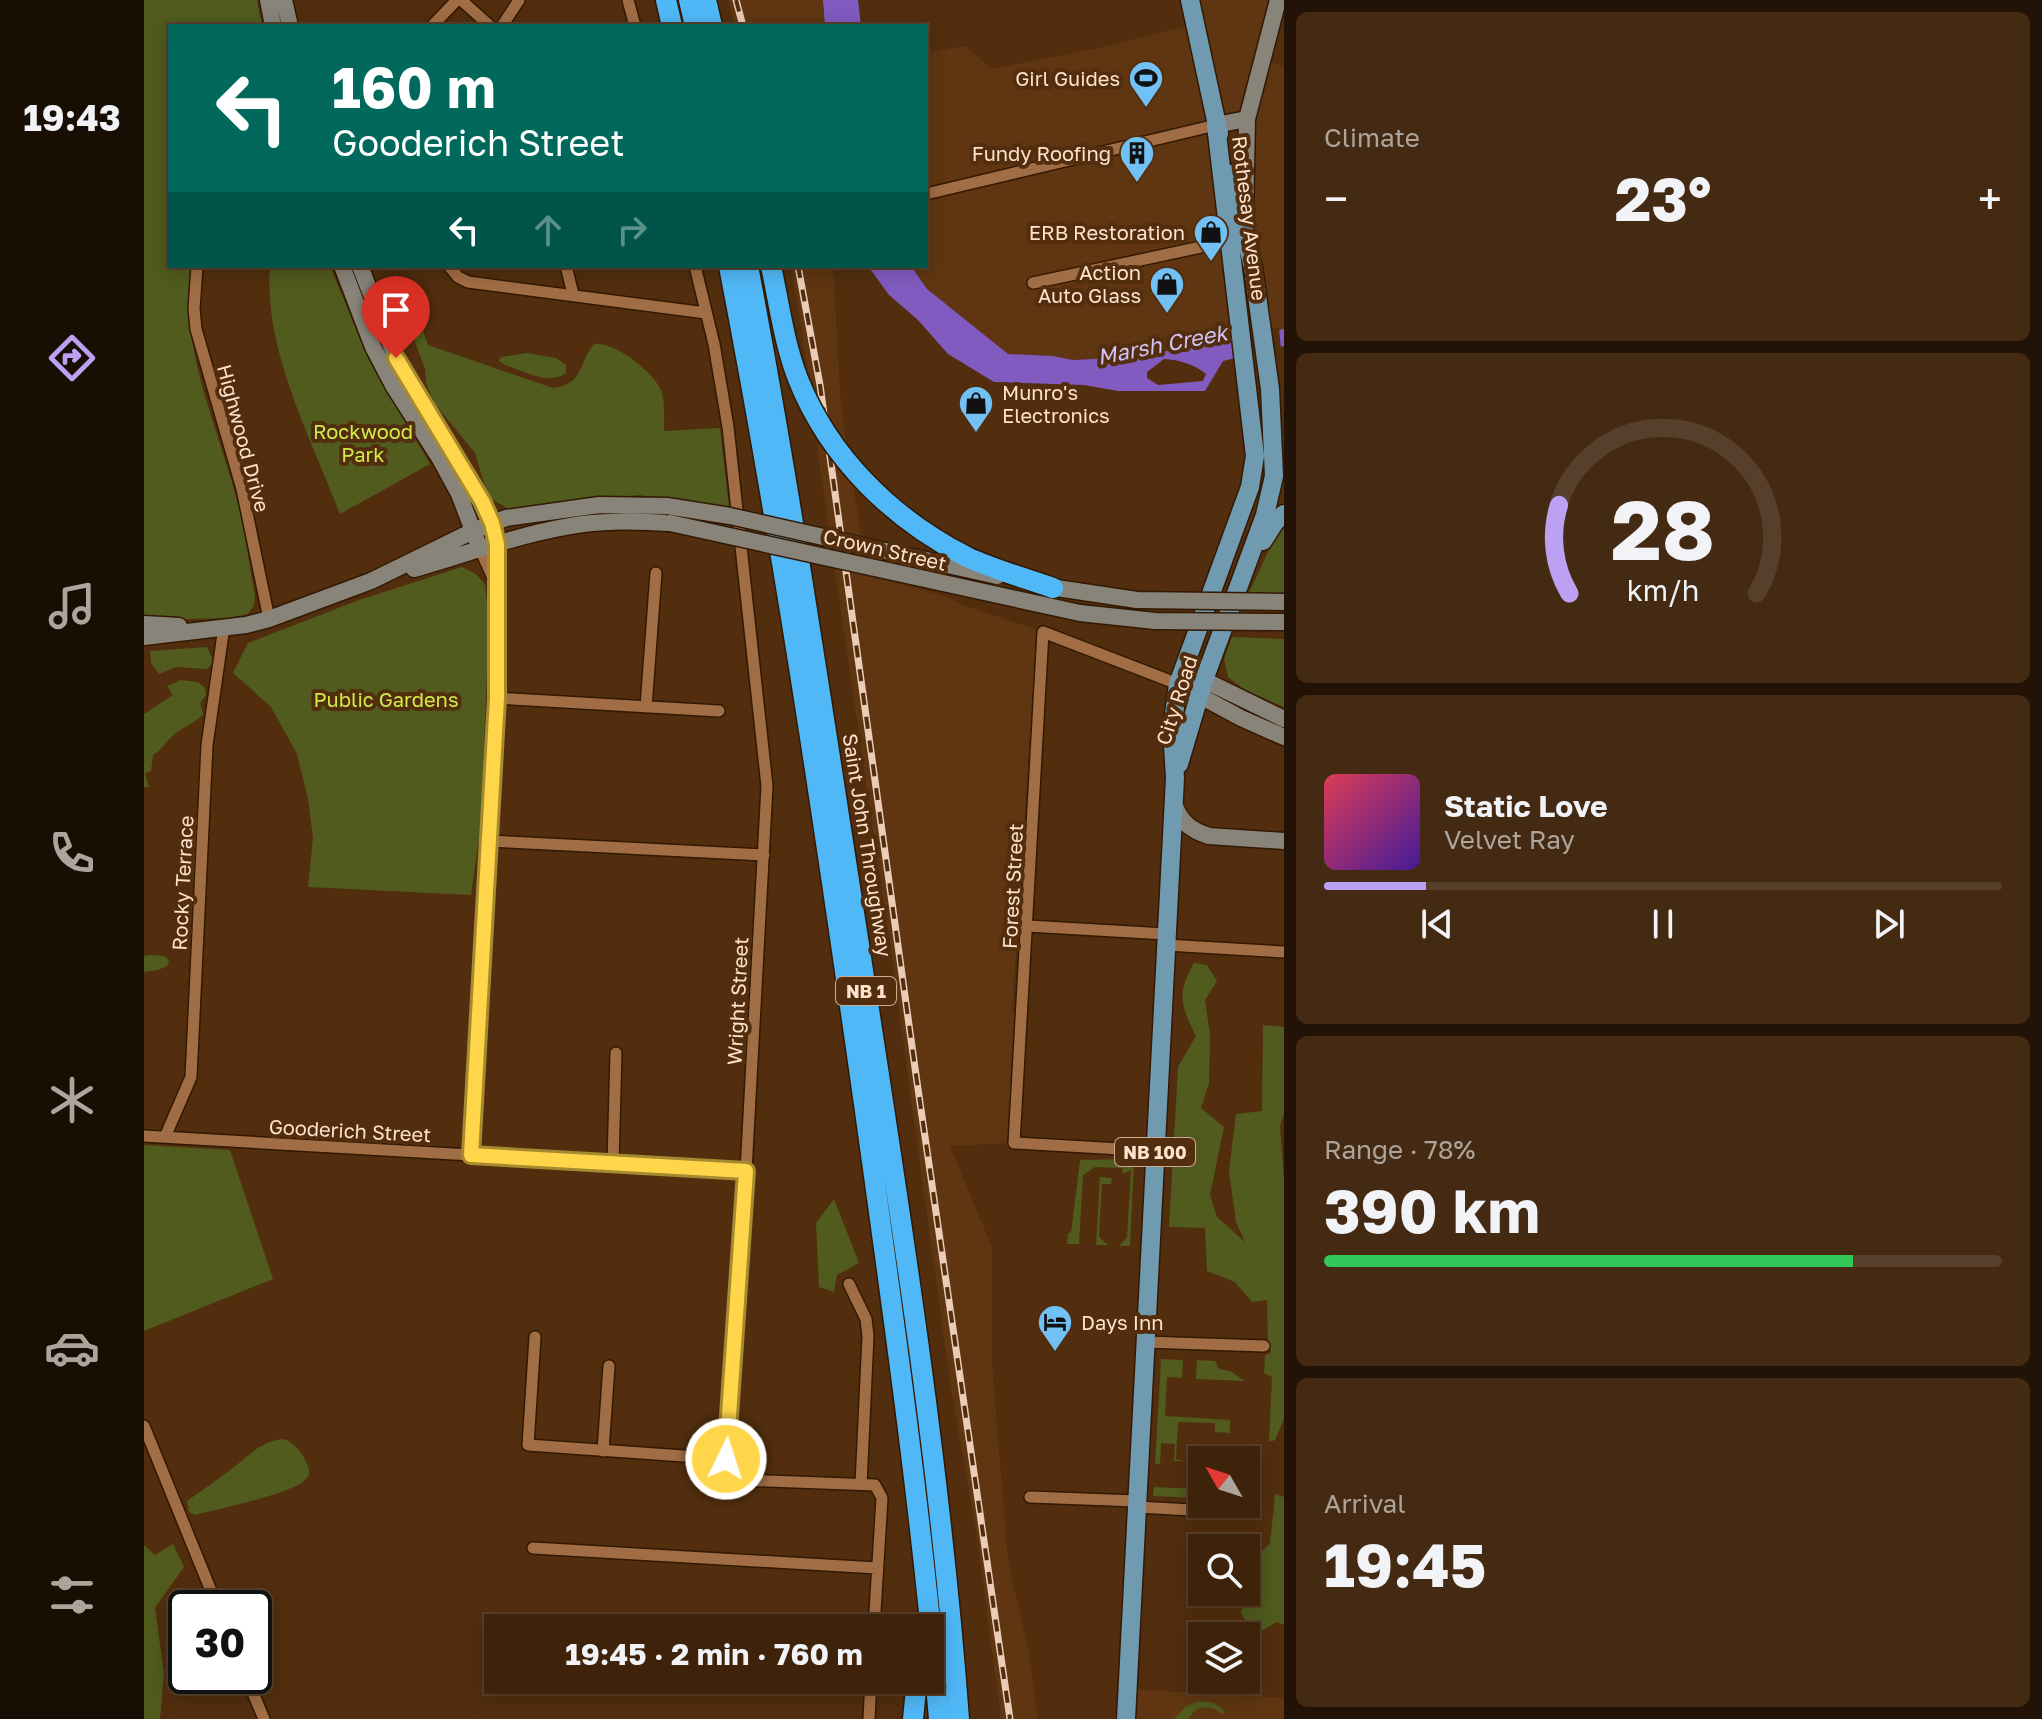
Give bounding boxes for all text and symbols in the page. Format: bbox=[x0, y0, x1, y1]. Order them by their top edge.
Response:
text: 160 m bbox=[332, 53, 496, 120]
icon: left bbox=[200, 56, 304, 160]
sports icon: Girl Guides bbox=[1127, 59, 1165, 109]
place label: Girl Guides bbox=[1015, 66, 1120, 90]
text: 19:43 bbox=[23, 96, 121, 139]
text: Gooderich Street bbox=[332, 121, 625, 164]
text: Climate bbox=[1324, 122, 1420, 153]
building icon: Fundy Roofing bbox=[1118, 134, 1156, 184]
street label: Rothesay Avenue bbox=[1228, 134, 1272, 302]
place label: Fundy Roofing bbox=[972, 141, 1111, 165]
text: 23° bbox=[1615, 162, 1711, 234]
text: − bbox=[1324, 172, 1348, 225]
text: + bbox=[1978, 172, 2002, 225]
icon: left bbox=[442, 208, 486, 252]
icon: ahead bbox=[526, 208, 570, 252]
icon: right bbox=[610, 208, 654, 252]
shop icon: ERB Restoration bbox=[1192, 213, 1230, 263]
place label: ERB Restoration bbox=[1029, 220, 1185, 244]
place label: Action Auto Glass bbox=[1038, 260, 1141, 307]
shop icon: Action Auto Glass bbox=[1148, 265, 1186, 315]
pin bbox=[362, 276, 430, 358]
icon: arrive bbox=[374, 288, 418, 332]
water label: Marsh Creek bbox=[1095, 318, 1232, 370]
icon: directions bbox=[44, 330, 100, 386]
street label: Highwood Drive bbox=[213, 362, 275, 514]
place label: Munro's Electronics bbox=[1002, 380, 1110, 427]
shop icon: Munro's Electronics bbox=[957, 384, 995, 434]
park label: Rockwood Park bbox=[313, 419, 413, 466]
text: 28 bbox=[1611, 478, 1715, 578]
street label: Crown Street bbox=[821, 523, 949, 575]
text: km/h bbox=[1627, 573, 1699, 607]
icon: music bbox=[44, 578, 100, 634]
street label: City Road bbox=[1150, 652, 1202, 748]
park label: Public Gardens bbox=[314, 687, 458, 711]
street label: Saint John Throughway bbox=[838, 732, 898, 958]
text: Static Love bbox=[1444, 788, 1608, 824]
street label: Rocky Terrace bbox=[166, 815, 198, 951]
street label: Forest Street bbox=[997, 823, 1027, 949]
text: Velvet Ray bbox=[1444, 824, 1575, 855]
icon: phone bbox=[44, 825, 100, 881]
icon: previous bbox=[1415, 902, 1459, 946]
icon: pause bbox=[1641, 902, 1685, 946]
icon: next bbox=[1867, 902, 1911, 946]
street label: Wright Street bbox=[722, 936, 752, 1066]
road number: NB 1 bbox=[836, 977, 896, 1005]
icon: climate bbox=[44, 1072, 100, 1128]
street label: Gooderich Street bbox=[268, 1114, 432, 1146]
text: Range · 78% bbox=[1324, 1134, 1475, 1165]
road number: NB 100 bbox=[1115, 1138, 1195, 1166]
text: 390 km bbox=[1324, 1174, 1540, 1246]
hotel icon: Days Inn bbox=[1036, 1303, 1074, 1353]
place label: Days Inn bbox=[1081, 1310, 1164, 1334]
icon: car bbox=[44, 1320, 100, 1376]
position arrow bbox=[684, 1417, 768, 1501]
north arrow bbox=[1188, 1446, 1260, 1518]
map controls bbox=[1188, 1446, 1260, 1694]
text: Arrival bbox=[1324, 1488, 1405, 1519]
text: 19:45 bbox=[1324, 1528, 1486, 1600]
button: search bbox=[1188, 1534, 1260, 1606]
icon: filters bbox=[44, 1567, 100, 1623]
speed limit sign: 30 bbox=[168, 1590, 272, 1694]
button: layers bbox=[1188, 1622, 1260, 1694]
text: 19:45 · 2 min · 760 m bbox=[565, 1636, 863, 1672]

